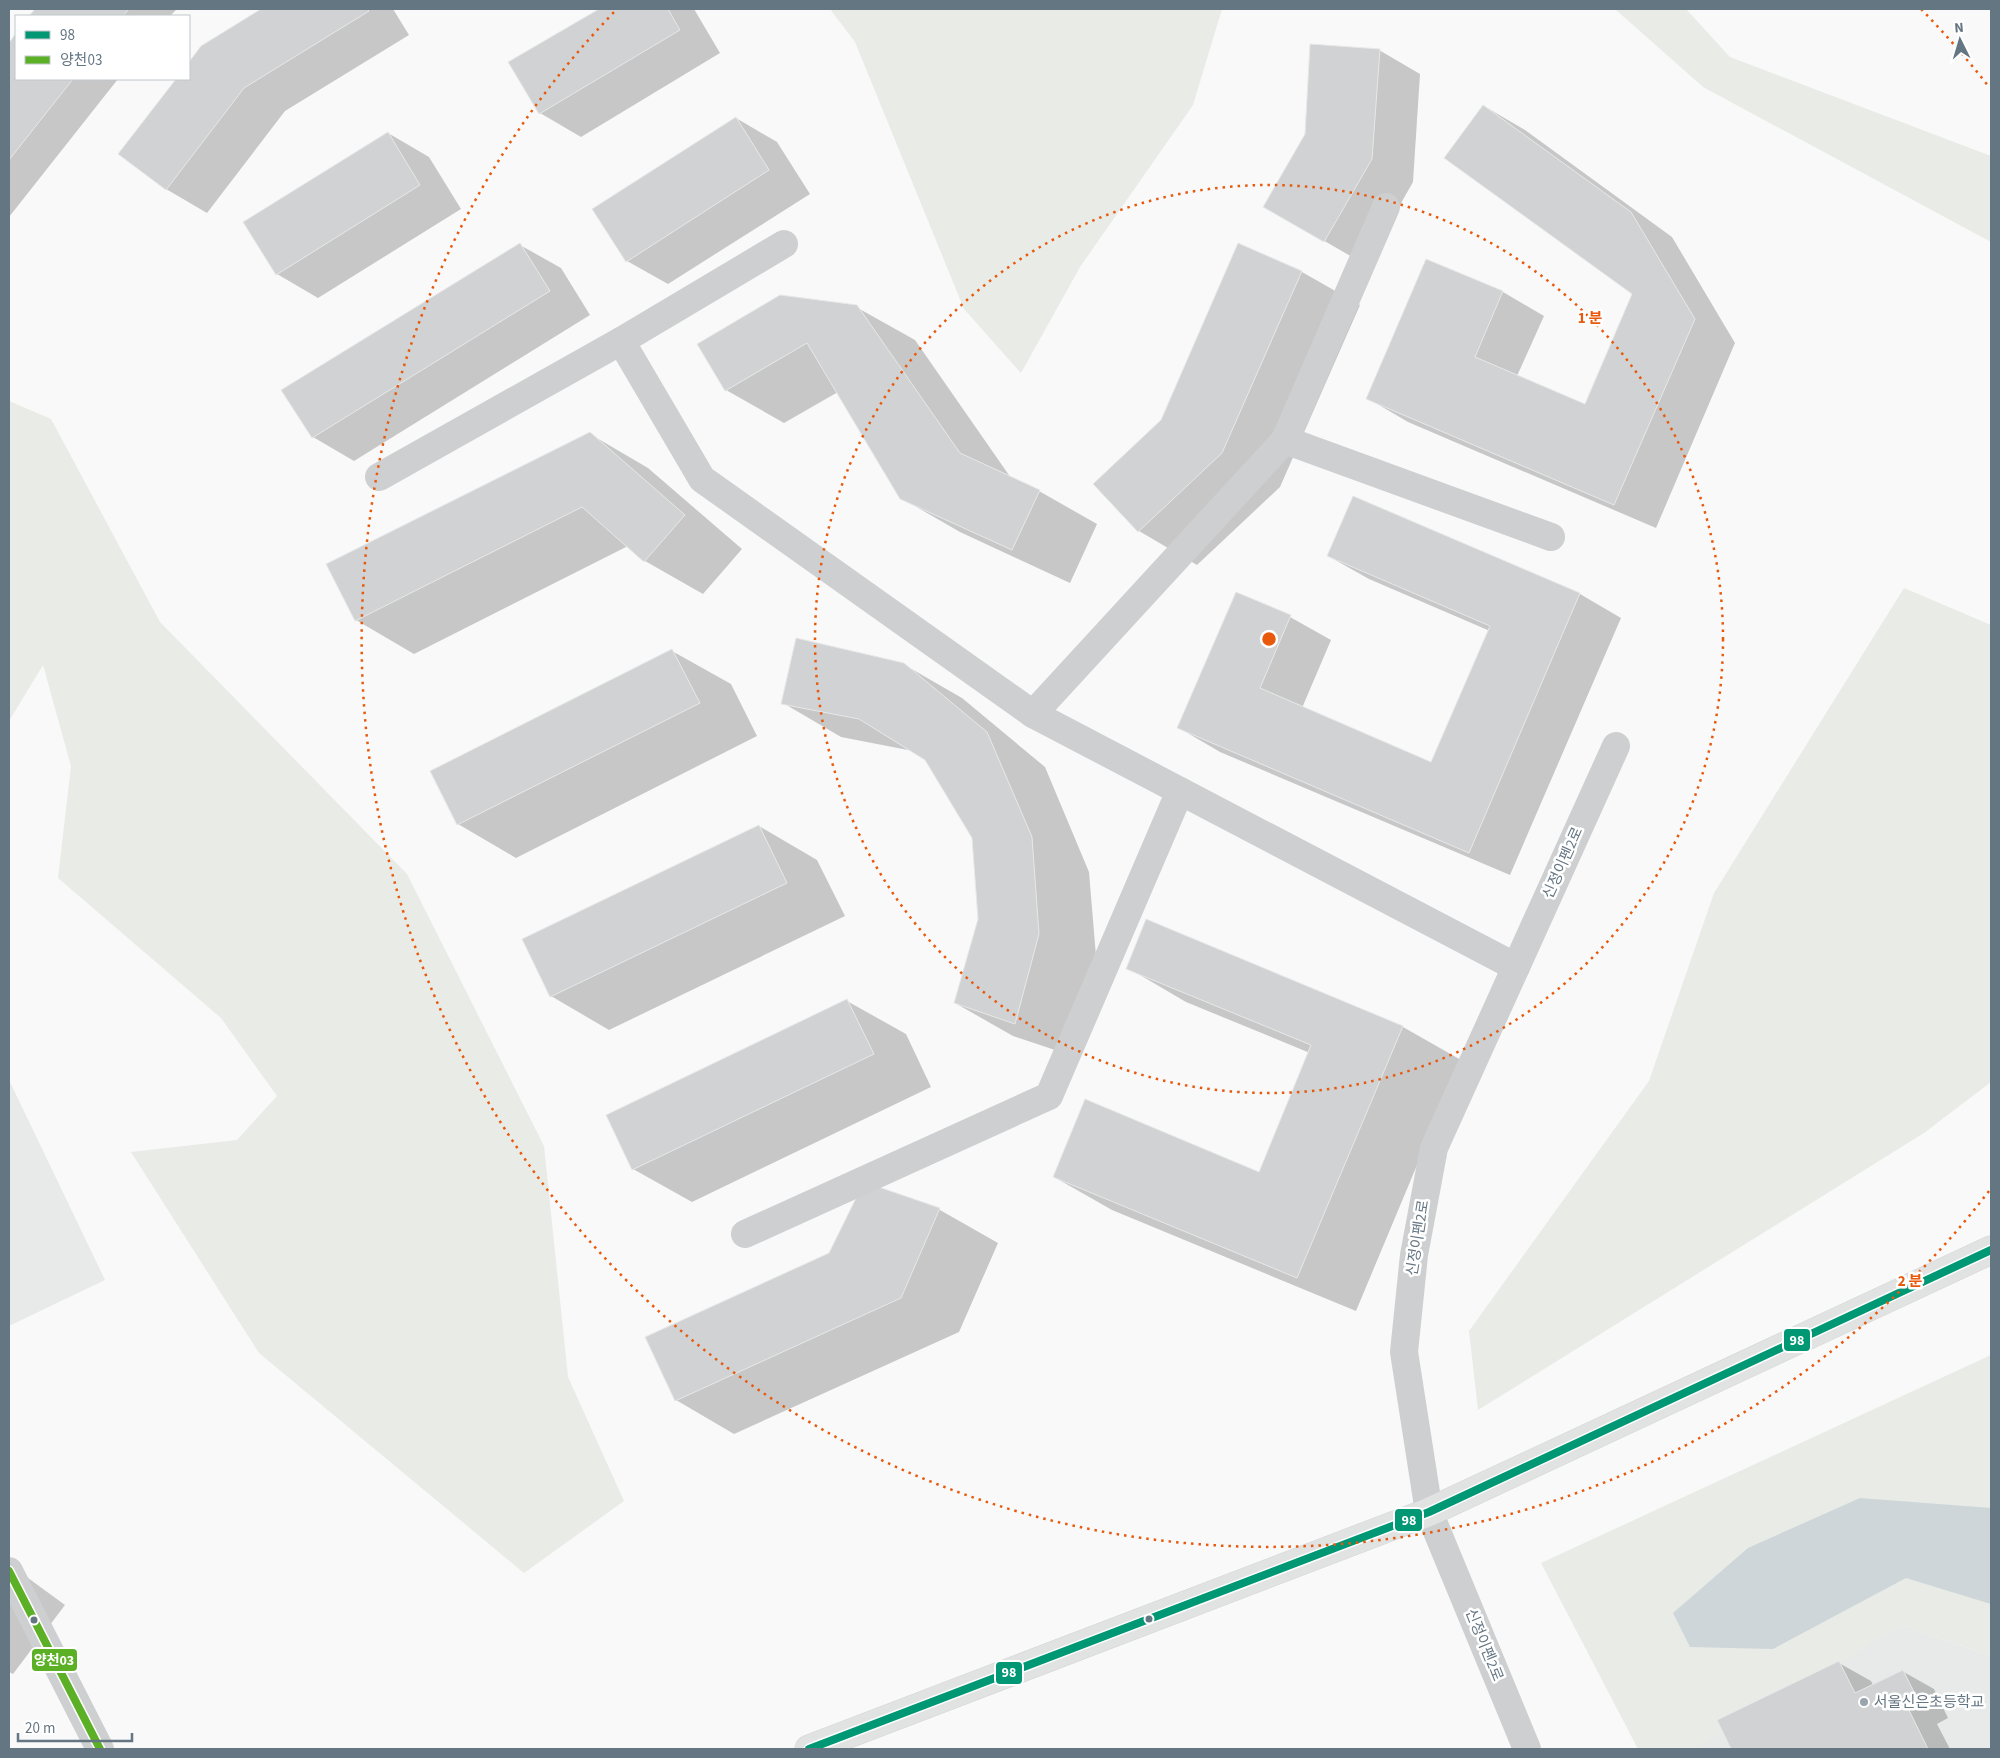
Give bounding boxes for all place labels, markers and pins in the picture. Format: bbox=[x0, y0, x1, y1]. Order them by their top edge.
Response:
centre of rings bbox=[1260, 630, 1278, 648]
unlabelled marker bbox=[1144, 1614, 1154, 1624]
unlabelled marker bbox=[29, 1615, 39, 1625]
place label: 서울신은초등학교 bbox=[1874, 1692, 1984, 1713]
marker: 서울신은초등학교 bbox=[1858, 1696, 1870, 1708]

